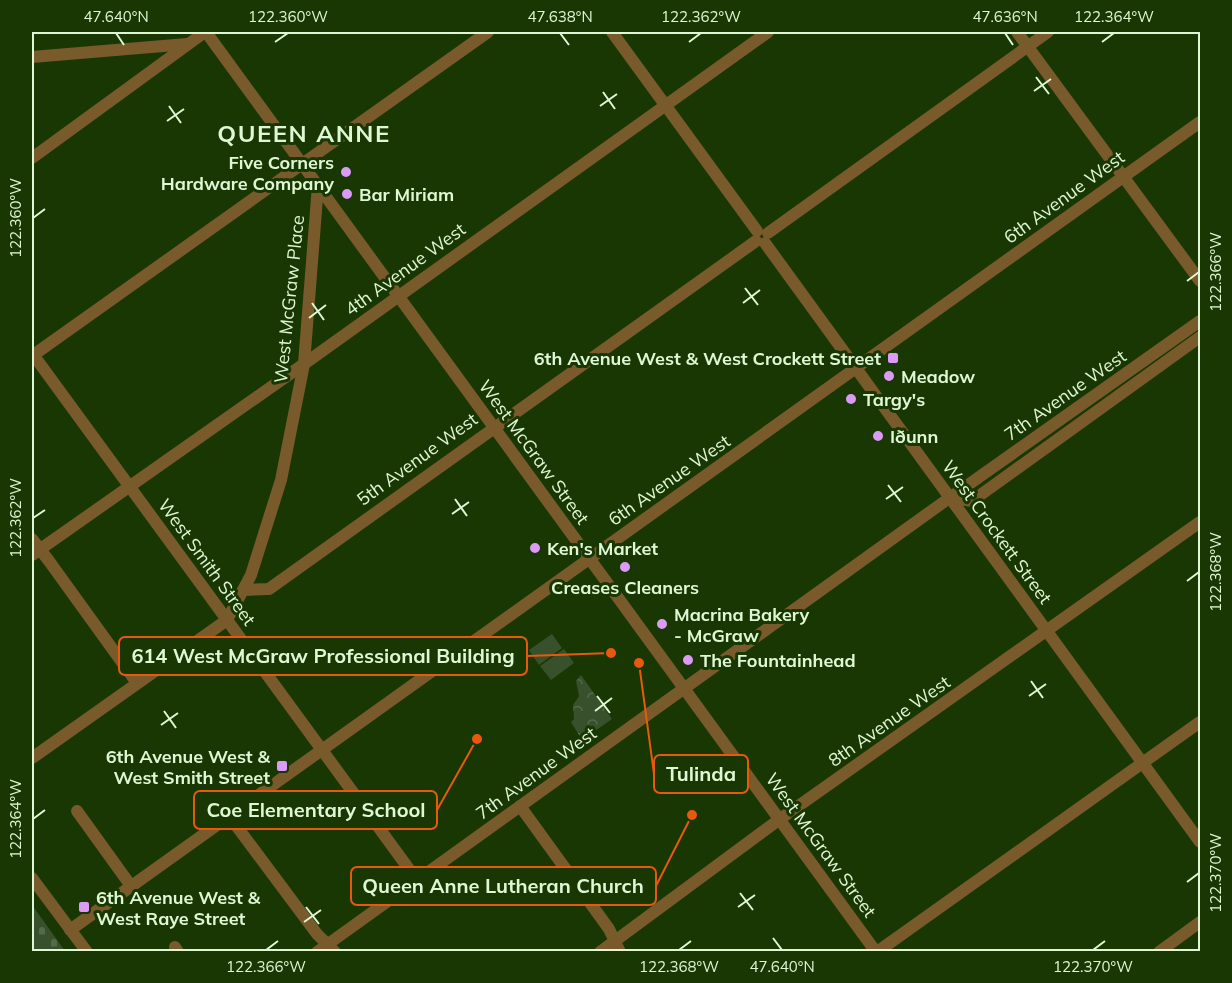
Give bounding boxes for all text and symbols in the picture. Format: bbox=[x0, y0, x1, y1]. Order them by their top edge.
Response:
text: 47.640°N bbox=[83, 7, 149, 26]
text: 122.360°W bbox=[248, 7, 328, 26]
text: 47.638°N bbox=[527, 7, 593, 26]
text: 122.362°W bbox=[661, 7, 741, 26]
text: 47.636°N bbox=[972, 7, 1038, 26]
text: 122.364°W bbox=[1074, 7, 1154, 26]
district label: QUEEN ANNE bbox=[217, 118, 391, 148]
street label: 6th Avenue West bbox=[999, 145, 1129, 249]
place label: Five Corners Hardware Company bbox=[161, 151, 334, 195]
marker: Five Corners Hardware Company bbox=[339, 165, 353, 179]
text: 122.360°W bbox=[6, 178, 25, 258]
place label: Bar Miriam bbox=[359, 183, 454, 206]
marker: Bar Miriam bbox=[340, 187, 354, 201]
street label: West McGraw Place bbox=[269, 214, 309, 384]
street label: 4th Avenue West bbox=[340, 217, 470, 321]
text: 122.366°W bbox=[1206, 232, 1225, 312]
street label: 7th Avenue West bbox=[1000, 344, 1130, 446]
place label: 6th Avenue West & West Crockett Street bbox=[534, 347, 881, 370]
marker: 6th Avenue West & West Crockett Street bbox=[886, 351, 900, 365]
place label: Meadow bbox=[901, 365, 975, 388]
marker: Meadow bbox=[882, 369, 896, 383]
street label: West McGraw Street bbox=[474, 375, 594, 529]
place label: Targy's bbox=[863, 388, 925, 411]
marker: Targy's bbox=[844, 392, 858, 406]
street label: 5th Avenue West bbox=[352, 407, 482, 511]
place label: Iðunn bbox=[890, 425, 938, 448]
street label: 6th Avenue West bbox=[604, 429, 734, 531]
marker: Iðunn bbox=[871, 429, 885, 443]
street label: West Crockett Street bbox=[937, 456, 1057, 608]
text: 122.362°W bbox=[6, 478, 25, 558]
street label: West Smith Street bbox=[153, 494, 261, 630]
text: 122.368°W bbox=[1206, 532, 1225, 612]
place label: Ken's Market bbox=[547, 537, 658, 560]
marker: Ken's Market bbox=[528, 541, 542, 555]
marker: Creases Cleaners bbox=[618, 560, 632, 574]
place label: Creases Cleaners bbox=[551, 576, 699, 599]
place label: Macrina Bakery - McGraw bbox=[674, 603, 809, 647]
marker: Macrina Bakery - McGraw bbox=[655, 617, 669, 631]
callout: 614 West McGraw Professional Building bbox=[119, 637, 527, 675]
text: 614 West McGraw Professional Building bbox=[131, 643, 515, 668]
place label: The Fountainhead bbox=[700, 649, 856, 672]
marker: The Fountainhead bbox=[681, 653, 695, 667]
street label: 8th Avenue West bbox=[824, 670, 954, 772]
street label: 7th Avenue West bbox=[471, 721, 601, 825]
place label: 6th Avenue West & West Smith Street bbox=[106, 745, 271, 789]
callout: Tulinda bbox=[654, 755, 748, 793]
marker: 6th Avenue West & West Smith Street bbox=[275, 759, 289, 773]
text: Tulinda bbox=[666, 761, 736, 786]
street label: West McGraw Street bbox=[761, 768, 881, 922]
text: 122.364°W bbox=[6, 779, 25, 859]
callout: Coe Elementary School bbox=[194, 791, 437, 829]
text: Coe Elementary School bbox=[206, 797, 426, 822]
text: 122.370°W bbox=[1206, 833, 1225, 913]
callout: Queen Anne Lutheran Church bbox=[351, 867, 656, 905]
text: Queen Anne Lutheran Church bbox=[362, 873, 644, 898]
place label: 6th Avenue West & West Raye Street bbox=[96, 886, 261, 930]
marker: 6th Avenue West & West Raye Street bbox=[77, 900, 91, 914]
text: 122.366°W bbox=[226, 957, 306, 976]
text: 122.368°W bbox=[639, 957, 719, 976]
text: 47.640°N bbox=[749, 957, 815, 976]
text: 122.370°W bbox=[1053, 957, 1133, 976]

